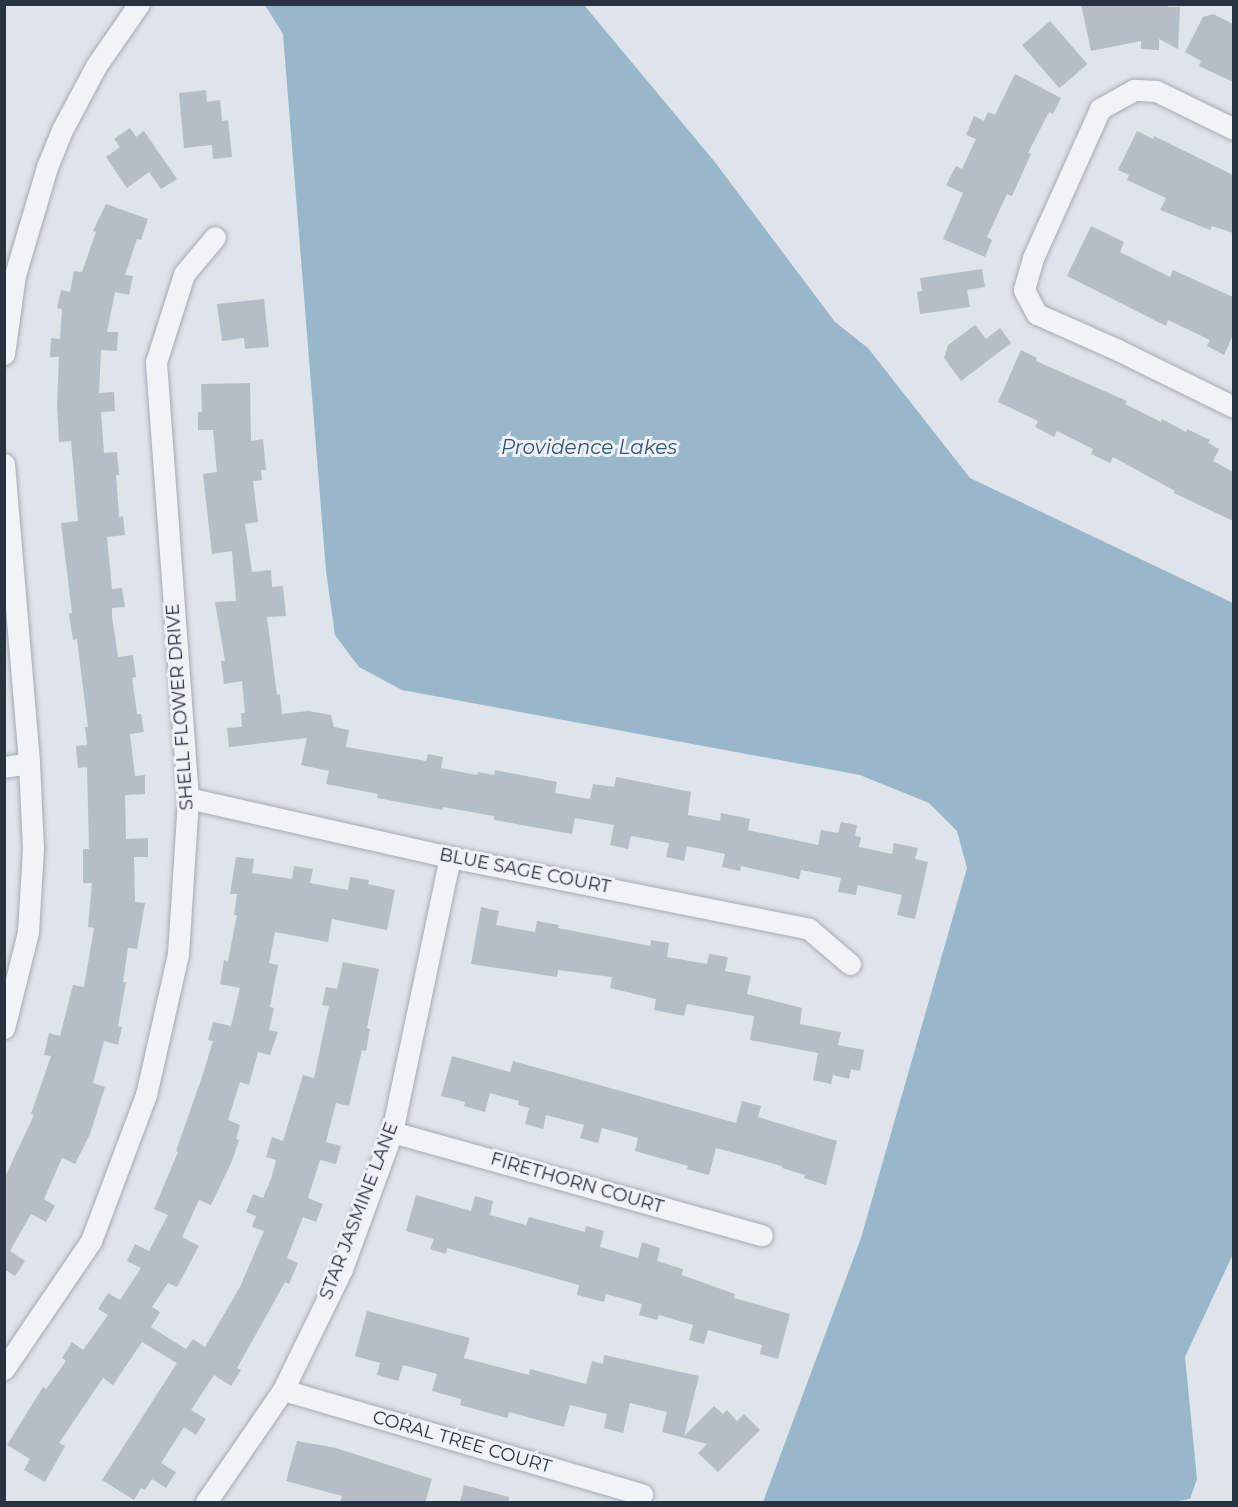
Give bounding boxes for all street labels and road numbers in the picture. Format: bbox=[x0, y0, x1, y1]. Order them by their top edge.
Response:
street label: SHELL FLOWER DRIVE bbox=[162, 603, 198, 811]
street label: BLUE SAGE COURT bbox=[437, 844, 613, 898]
street label: STAR JASMINE LANE bbox=[315, 1119, 403, 1303]
street label: FIRETHORN COURT bbox=[488, 1148, 666, 1218]
street label: CORAL TREE COURT bbox=[370, 1406, 554, 1478]

